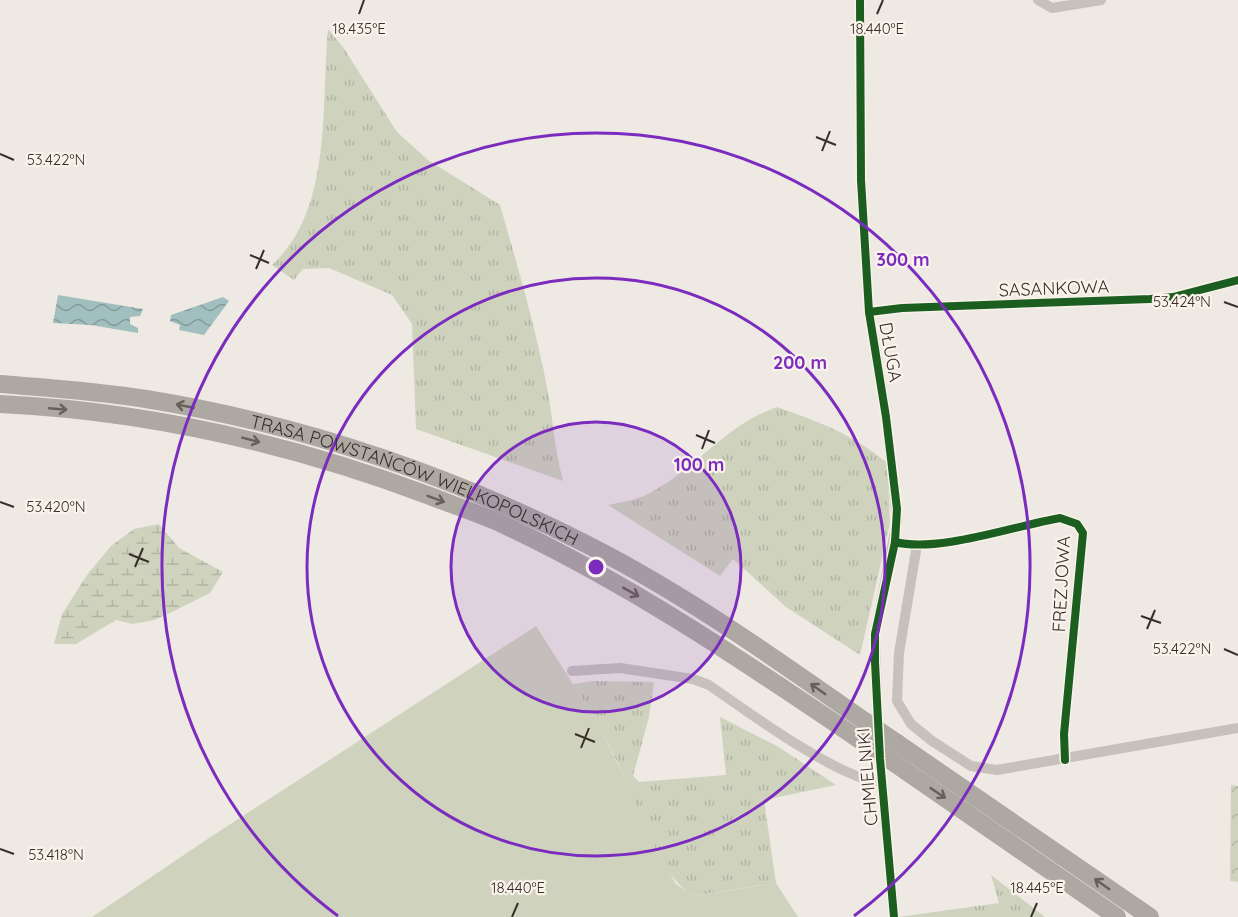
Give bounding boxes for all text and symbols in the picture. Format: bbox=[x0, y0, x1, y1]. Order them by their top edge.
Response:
text: 18.435°E bbox=[332, 19, 386, 38]
text: 18.440°E bbox=[850, 19, 904, 38]
text: 53.422°N bbox=[27, 150, 85, 169]
text: 300 m bbox=[876, 248, 930, 271]
street label: SASANKOWA bbox=[998, 275, 1110, 301]
text: 53.424°N bbox=[1153, 292, 1211, 311]
street label: DŁUGA bbox=[874, 320, 908, 384]
text: 200 m bbox=[773, 351, 827, 374]
one-way arrow bbox=[176, 400, 196, 411]
one-way arrow bbox=[48, 404, 68, 415]
street label: TRASA POWSTAŃCÓW WIELKOPOLSKICH bbox=[248, 409, 582, 550]
one-way arrow bbox=[241, 435, 260, 446]
text: 100 m bbox=[674, 453, 724, 476]
one-way arrow bbox=[427, 494, 445, 505]
text: 53.420°N bbox=[26, 497, 86, 516]
street label: FREZJOWA bbox=[1047, 535, 1075, 633]
centre of rings bbox=[586, 557, 606, 577]
one-way arrow bbox=[622, 586, 639, 598]
text: 53.422°N bbox=[1153, 639, 1211, 658]
one-way arrow bbox=[811, 683, 827, 695]
street label: CHMIELNIKI bbox=[851, 727, 883, 827]
one-way arrow bbox=[929, 788, 946, 800]
text: 53.418°N bbox=[28, 845, 84, 864]
text: 18.440°E bbox=[491, 878, 545, 897]
text: 18.445°E bbox=[1010, 878, 1064, 897]
one-way arrow bbox=[1094, 878, 1110, 890]

